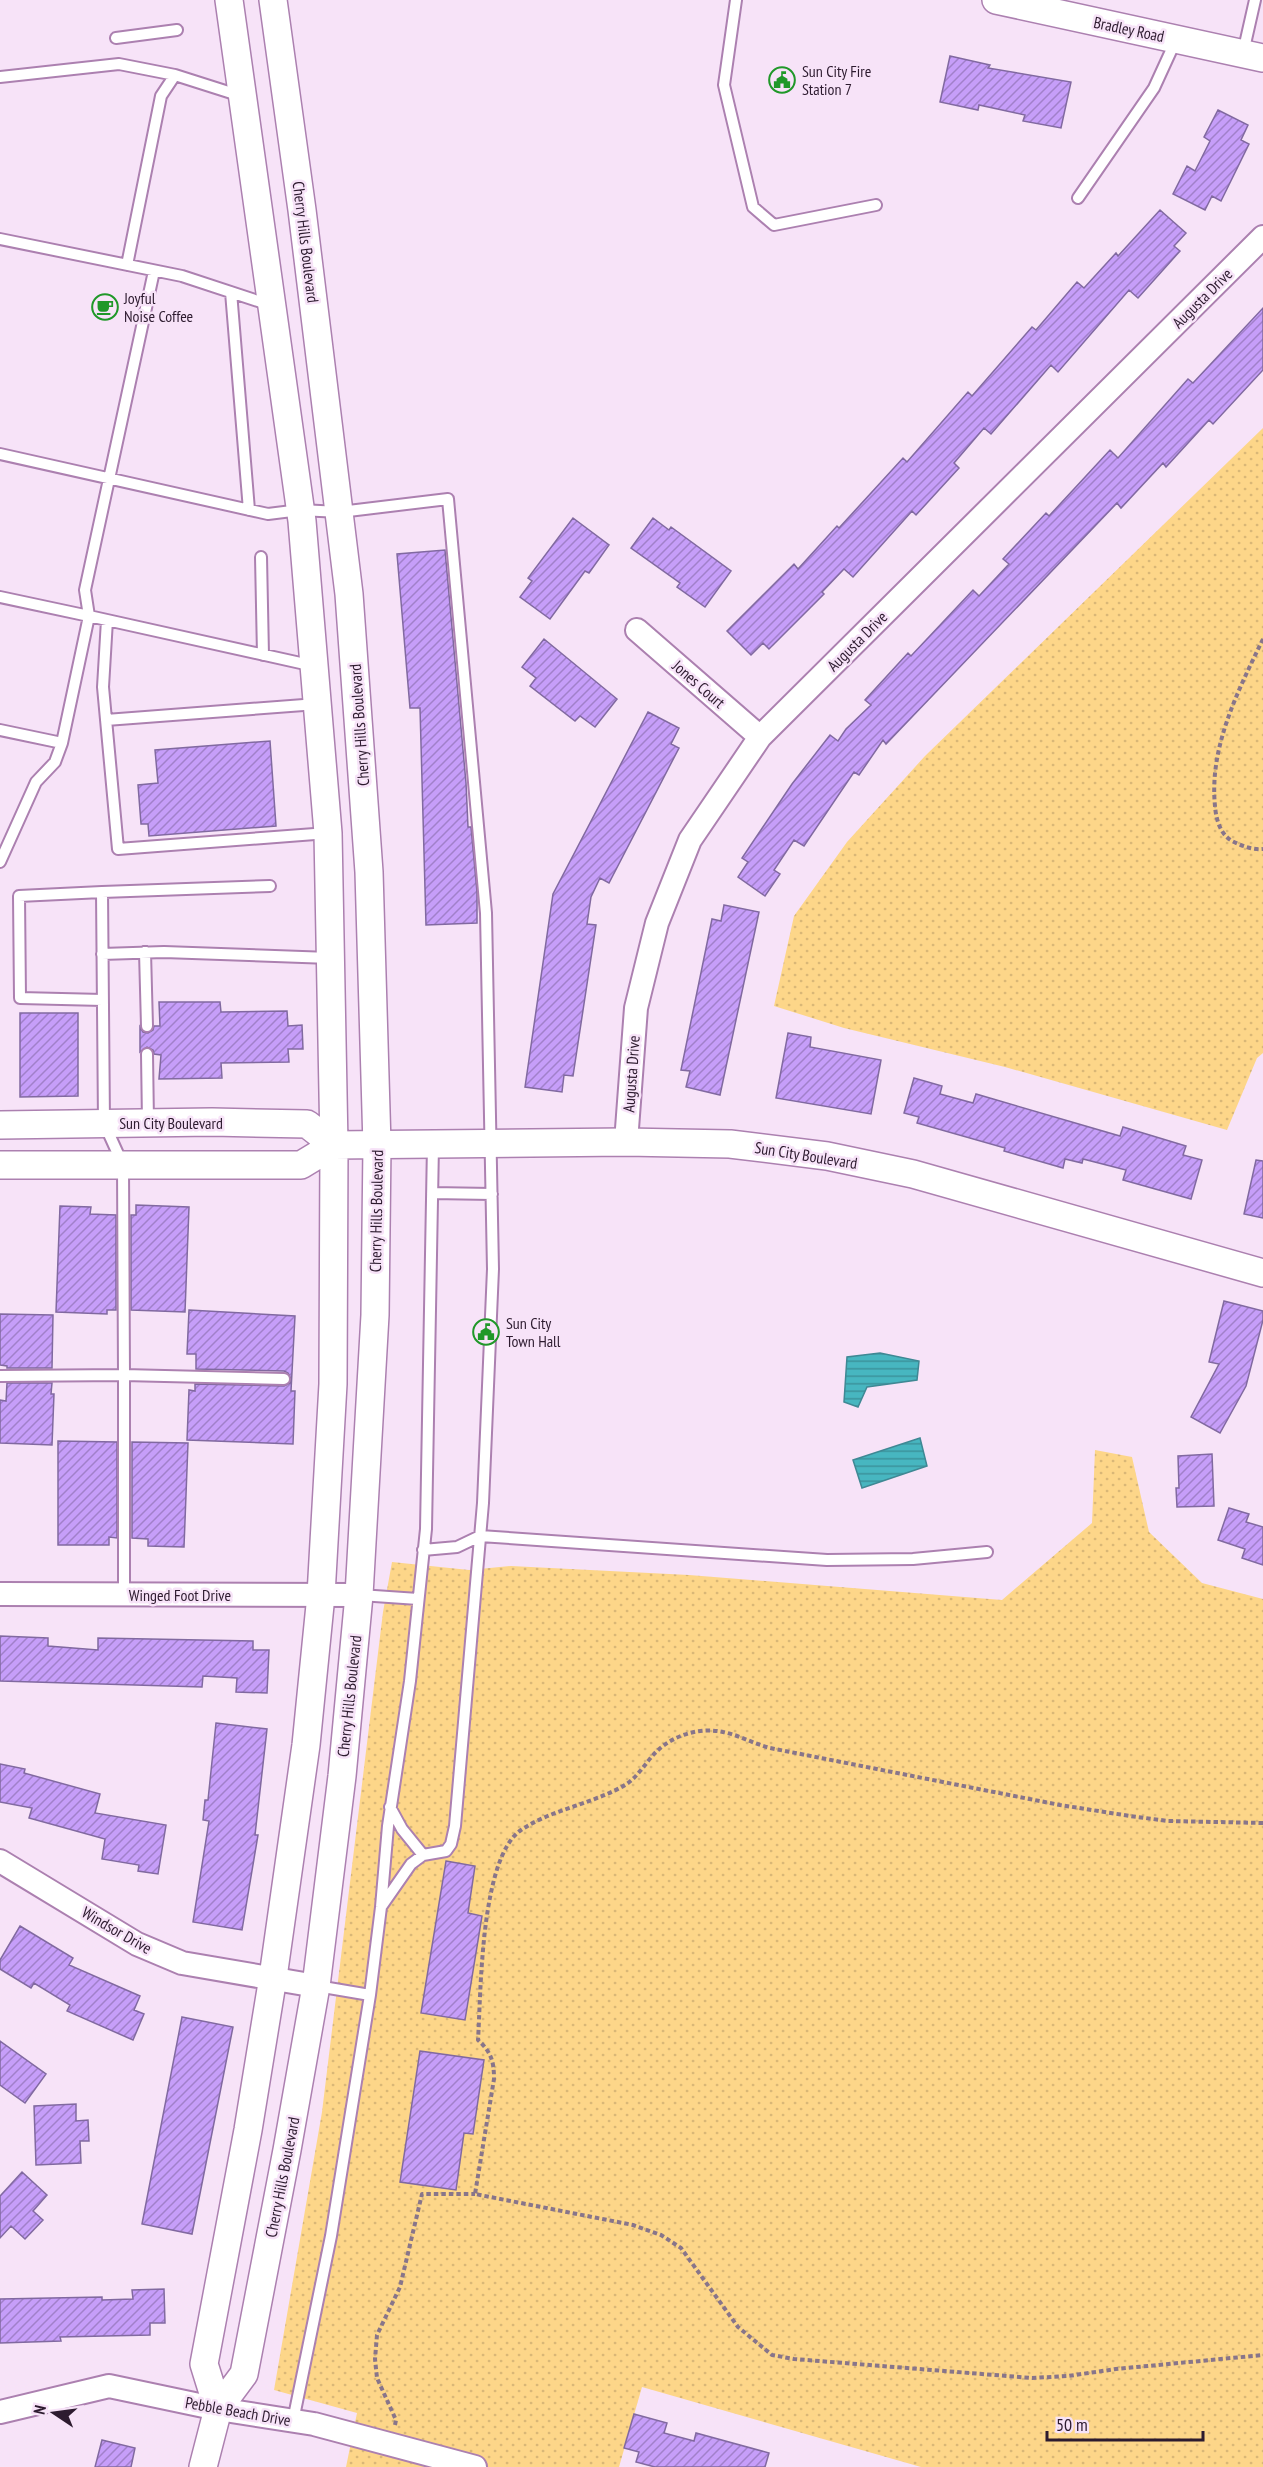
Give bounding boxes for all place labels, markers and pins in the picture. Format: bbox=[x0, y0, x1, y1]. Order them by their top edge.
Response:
place label: Sun City Fire Station 7 bbox=[802, 61, 871, 99]
public building icon: Sun City Fire Station 7 bbox=[767, 65, 797, 95]
place label: Joyful Noise Coffee bbox=[123, 288, 193, 326]
cafe icon: Joyful Noise Coffee bbox=[90, 292, 120, 322]
place label: Sun City Town Hall bbox=[506, 1313, 561, 1351]
public building icon: Sun City Town Hall bbox=[471, 1317, 501, 1347]

